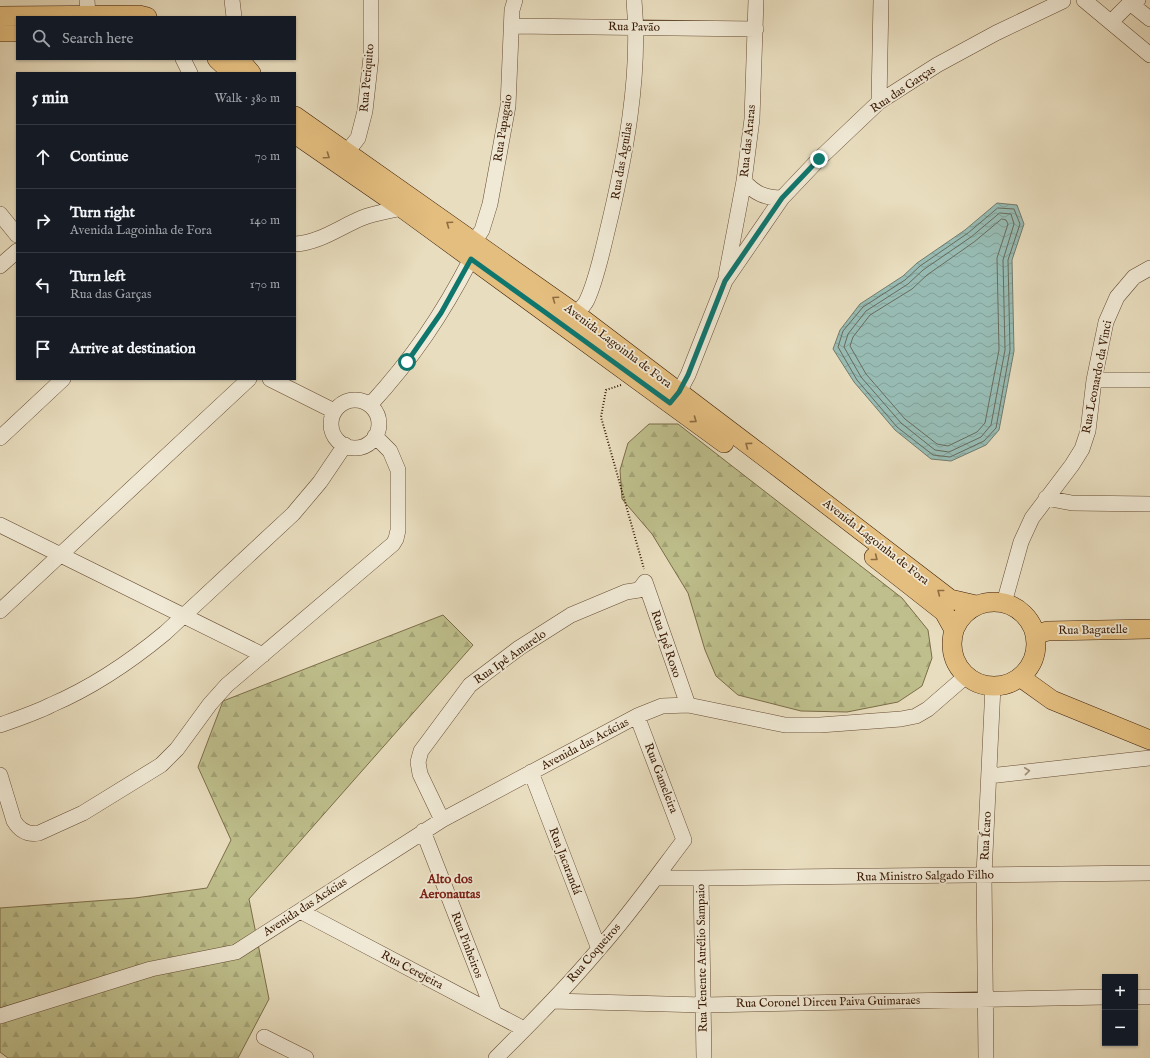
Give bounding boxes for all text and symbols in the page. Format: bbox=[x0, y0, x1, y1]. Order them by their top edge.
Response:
search box bbox=[16, 16, 296, 60]
street label: Rua Pavão bbox=[608, 19, 661, 35]
icon: search bbox=[30, 27, 52, 49]
text: Search here bbox=[62, 29, 133, 48]
street label: Rua Periquito bbox=[357, 43, 379, 113]
street label: Rua das Garças bbox=[868, 62, 938, 116]
text: 5 min bbox=[32, 88, 69, 109]
text: Walk · 380 m bbox=[215, 90, 280, 107]
street label: Rua Papagaio bbox=[490, 93, 517, 163]
street label: Rua das Araras bbox=[737, 104, 759, 178]
street label: Rua das Aguilas bbox=[608, 121, 636, 201]
icon: ahead bbox=[32, 146, 54, 168]
text: Continue bbox=[70, 147, 128, 166]
text: 70 m bbox=[255, 148, 280, 165]
route end bbox=[810, 150, 828, 168]
one-way arrow bbox=[323, 151, 330, 159]
text: Turn right bbox=[70, 203, 135, 222]
icon: right bbox=[32, 210, 54, 232]
text: 140 m bbox=[250, 212, 280, 229]
text: Avenida Lagoinha de Fora bbox=[70, 222, 212, 239]
one-way arrow bbox=[446, 222, 453, 229]
text: Turn left bbox=[70, 267, 126, 286]
icon: left bbox=[32, 274, 54, 296]
text: 170 m bbox=[250, 276, 280, 293]
text: Rua das Garças bbox=[70, 286, 151, 303]
one-way arrow bbox=[552, 297, 559, 304]
street label: Avenida Lagoinha de Fora bbox=[560, 300, 675, 392]
street label: Rua Leonardo da Vinci bbox=[1079, 319, 1115, 435]
icon: arrive bbox=[32, 338, 54, 360]
text: Arrive at destination bbox=[70, 339, 196, 358]
route start bbox=[398, 353, 416, 371]
one-way arrow bbox=[689, 415, 696, 422]
one-way arrow bbox=[746, 442, 753, 449]
street label: Avenida Lagoinha de Fora bbox=[819, 495, 933, 589]
one-way arrow bbox=[871, 554, 878, 561]
one-way arrow bbox=[938, 590, 945, 597]
street label: Rua Ipê Roxo bbox=[647, 608, 685, 681]
street label: Rua Bagatelle bbox=[1058, 622, 1128, 638]
street label: Rua Ipê Amarelo bbox=[471, 626, 550, 688]
street label: Avenida das Acácias bbox=[538, 715, 631, 774]
street label: Rua Gameleira bbox=[641, 741, 682, 816]
one-way arrow bbox=[1024, 767, 1030, 776]
street label: Rua Ícaro bbox=[976, 810, 995, 861]
street label: Rua Jacarandá bbox=[544, 825, 585, 898]
street label: Rua Ministro Salgado Filho bbox=[856, 867, 995, 885]
district label: Alto dos Aeronautas bbox=[419, 871, 481, 903]
street label: Avenida das Acácias bbox=[259, 874, 350, 940]
street label: Rua Tenente Aurélio Sampaio bbox=[693, 883, 712, 1032]
street label: Rua Pinheiros bbox=[447, 910, 487, 980]
street label: Rua Coqueiros bbox=[564, 920, 625, 987]
street label: Rua Cerejeira bbox=[378, 947, 446, 993]
map controls bbox=[1102, 974, 1138, 1046]
button: + bbox=[1102, 974, 1138, 1010]
street label: Rua Coronel Dirceu Paiva Guimaraes bbox=[736, 993, 920, 1011]
button: − bbox=[1102, 1010, 1138, 1046]

